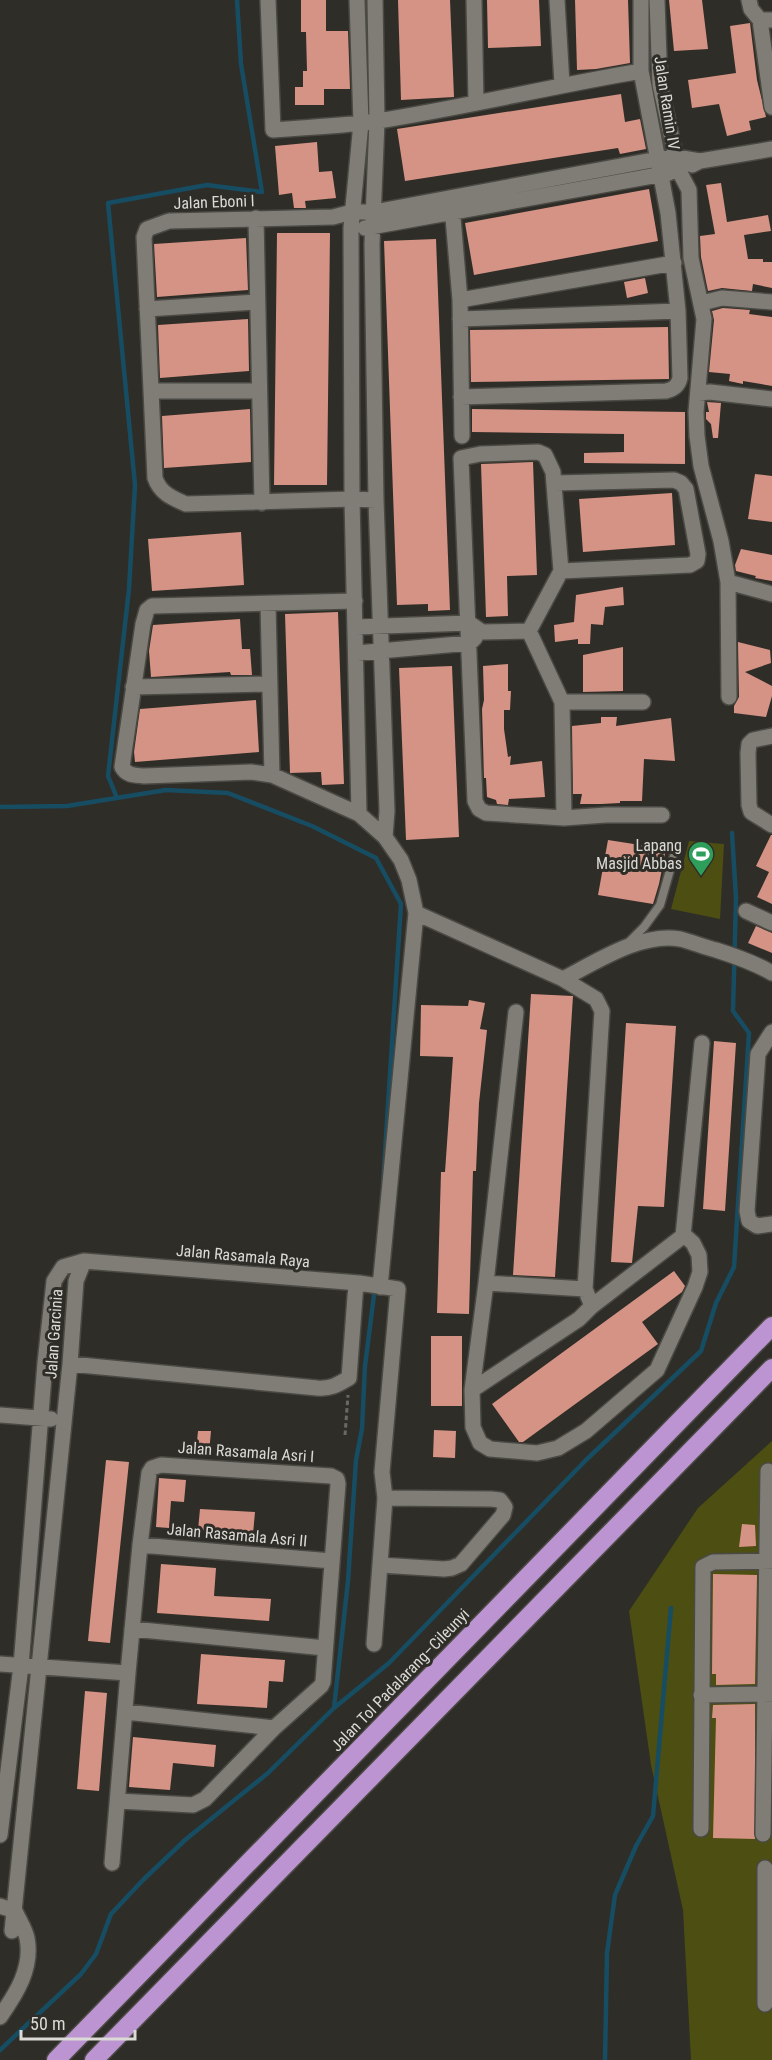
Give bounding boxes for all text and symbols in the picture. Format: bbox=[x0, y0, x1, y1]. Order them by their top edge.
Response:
street label: Jalan Ramin IV bbox=[650, 55, 684, 151]
street label: Jalan Eboni I bbox=[173, 191, 255, 213]
place label: Lapang Masjid Abbas bbox=[596, 836, 682, 873]
sports icon: Lapang Masjid Abbas bbox=[686, 839, 716, 877]
street label: Jalan Rasamala Raya bbox=[175, 1241, 311, 1271]
street label: Jalan Garcinia bbox=[41, 1288, 67, 1380]
street label: Jalan Rasamala Asri I bbox=[177, 1438, 315, 1466]
street label: Jalan Rasamala Asri II bbox=[166, 1519, 308, 1551]
street label: Jalan Tol Padalarang–Cileunyi bbox=[327, 1605, 473, 1755]
scale bar bbox=[21, 2003, 135, 2041]
text: 50 m bbox=[30, 2013, 65, 2034]

